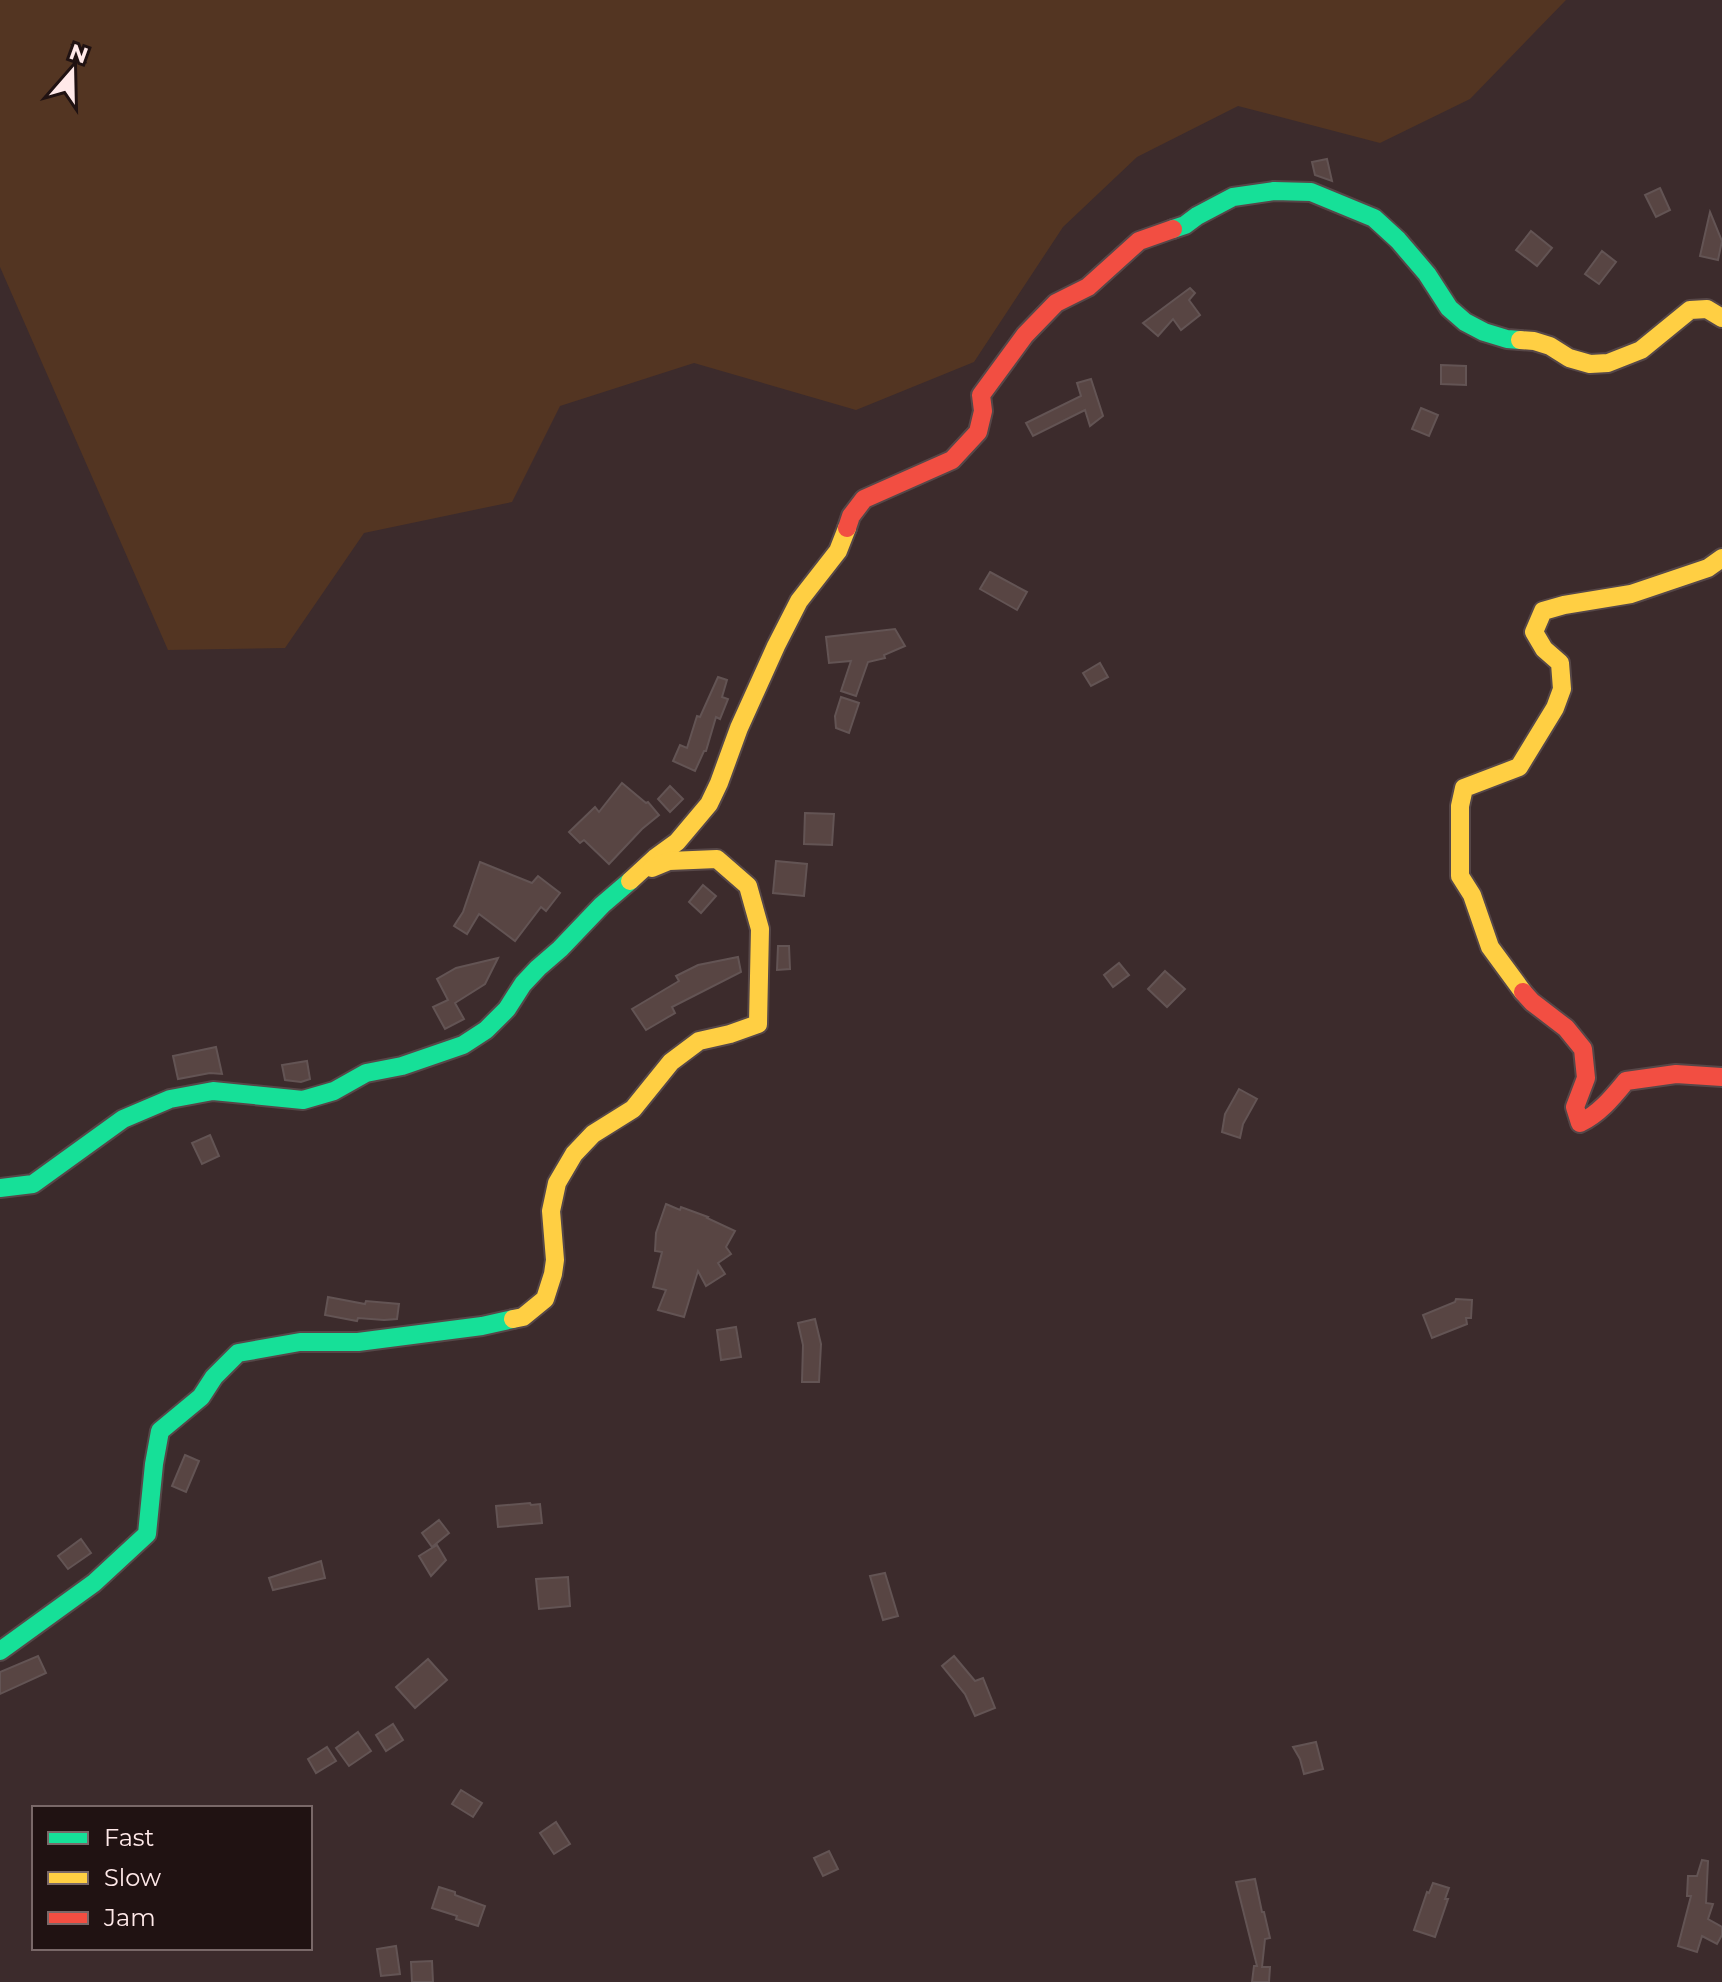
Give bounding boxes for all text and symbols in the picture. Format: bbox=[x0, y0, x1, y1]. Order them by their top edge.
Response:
north arrow bbox=[32, 32, 112, 112]
text: N bbox=[66, 38, 92, 69]
legend bbox=[32, 1806, 312, 1950]
text: Fast bbox=[104, 1823, 155, 1852]
text: Slow bbox=[104, 1863, 161, 1892]
text: Jam bbox=[103, 1903, 156, 1932]

